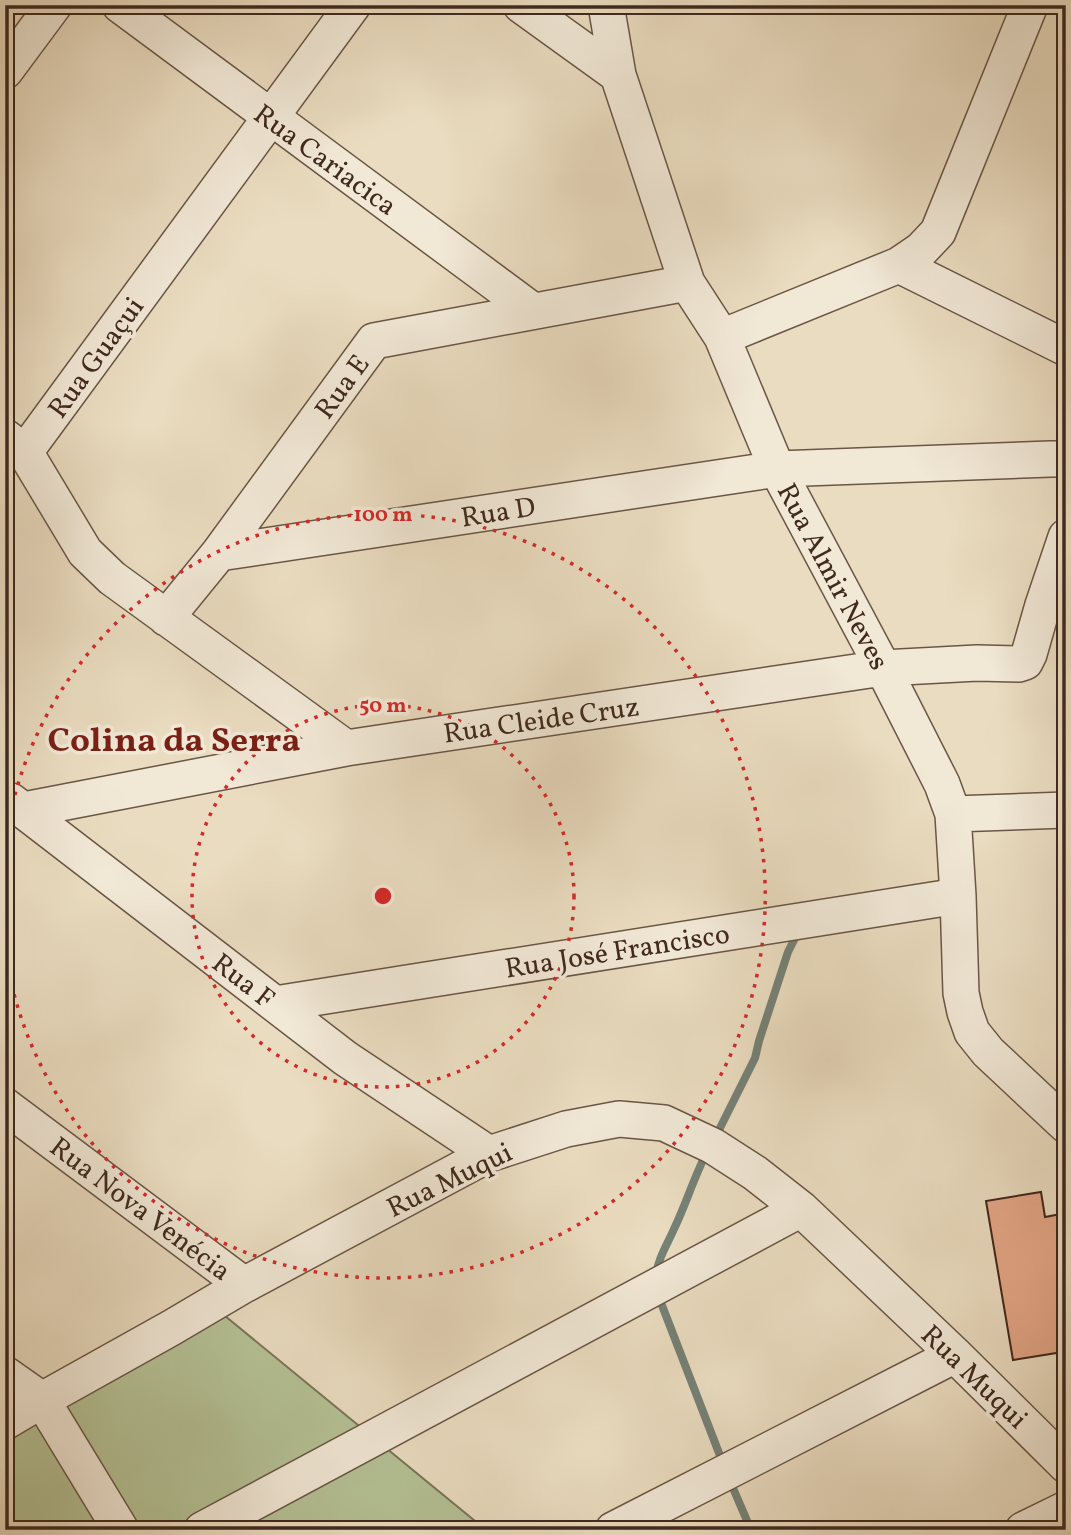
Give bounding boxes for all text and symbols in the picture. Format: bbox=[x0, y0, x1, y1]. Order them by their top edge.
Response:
street label: Rua Cariacica bbox=[245, 96, 404, 226]
street label: Rua Guaçui bbox=[40, 290, 154, 427]
street label: Rua E bbox=[306, 347, 380, 428]
street label: Rua Almir Neves bbox=[766, 477, 898, 678]
street label: Rua D bbox=[458, 488, 538, 539]
text: 100 m bbox=[353, 501, 413, 530]
street label: Rua Cleide Cruz bbox=[441, 688, 642, 755]
text: 50 m bbox=[359, 692, 407, 721]
district label: Colina da Serra bbox=[48, 718, 301, 766]
centre of rings bbox=[371, 884, 395, 908]
street label: Rua José Francisco bbox=[502, 915, 733, 989]
street label: Rua F bbox=[203, 945, 282, 1019]
street label: Rua Nova Venécia bbox=[41, 1129, 238, 1291]
street label: Rua Muqui bbox=[381, 1134, 519, 1228]
street label: Rua Muqui bbox=[911, 1317, 1035, 1439]

